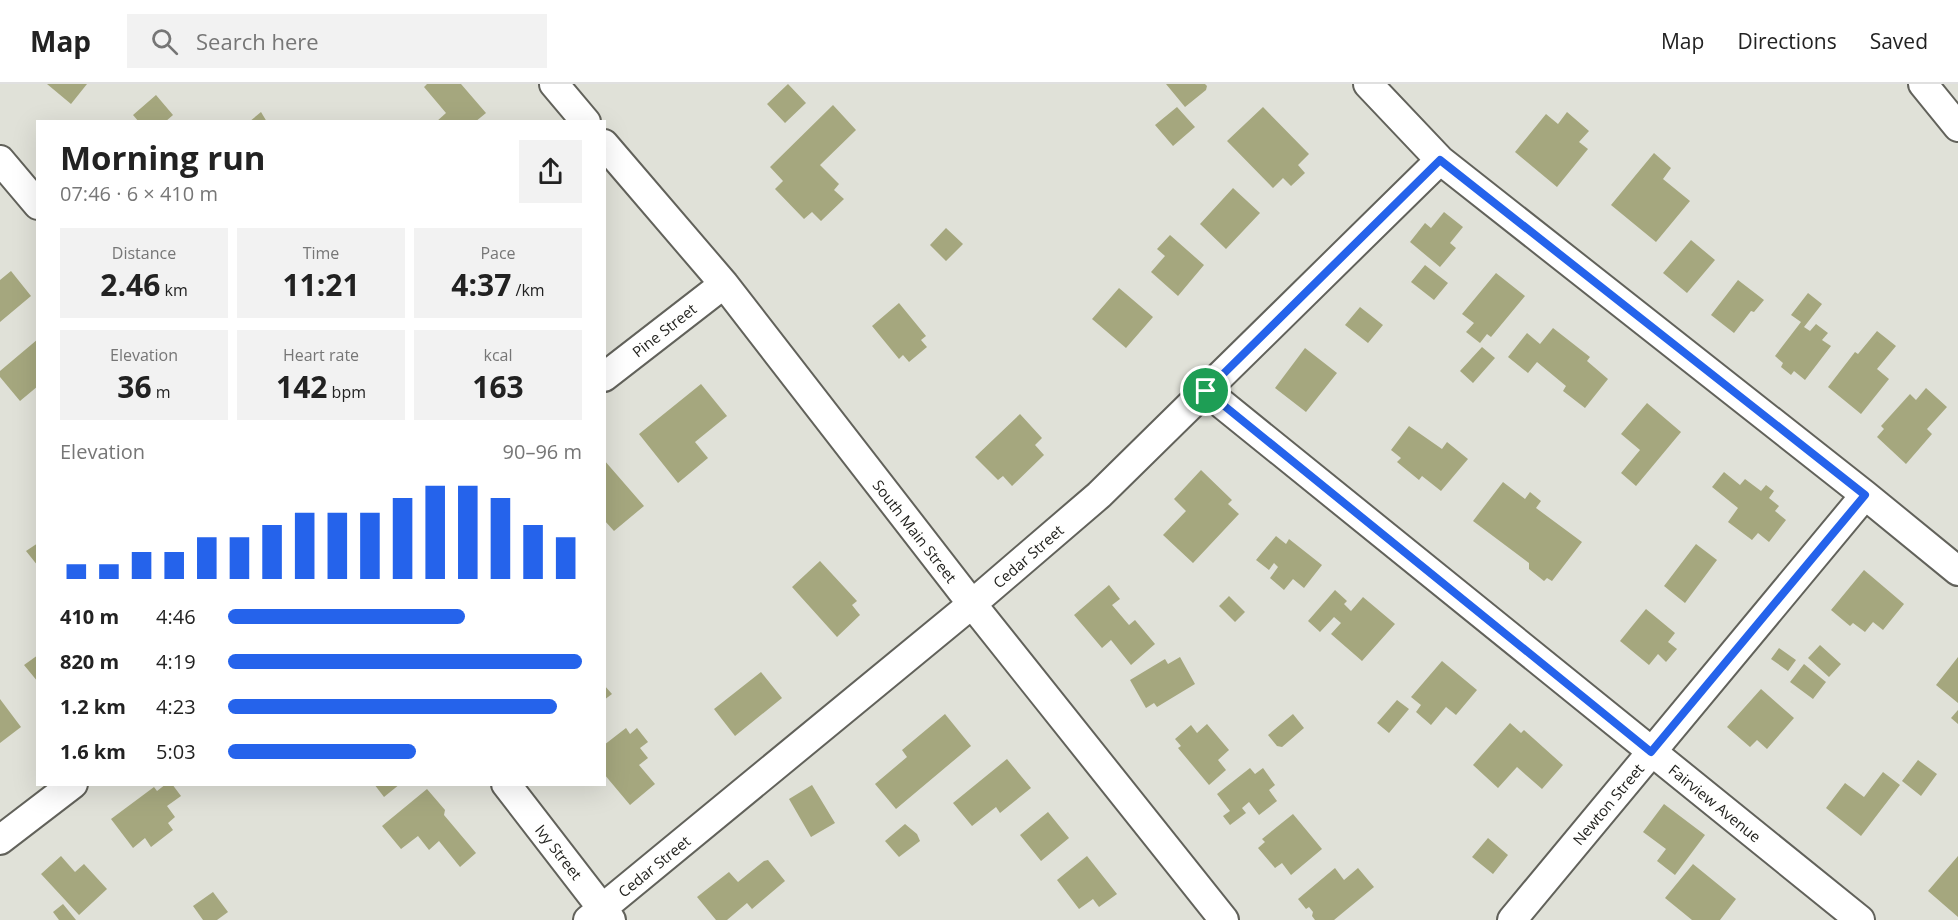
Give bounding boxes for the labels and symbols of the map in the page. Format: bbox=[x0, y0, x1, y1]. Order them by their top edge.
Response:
street label: Pine Street bbox=[628, 299, 700, 361]
pin bbox=[1180, 365, 1231, 416]
street label: South Main Street bbox=[868, 475, 962, 587]
street label: Cedar Street bbox=[988, 520, 1068, 592]
street label: Newton Street bbox=[1568, 759, 1648, 849]
street label: Fairview Avenue bbox=[1665, 760, 1765, 846]
street label: Ivy Street bbox=[531, 820, 587, 884]
street label: Cedar Street bbox=[614, 831, 694, 901]

